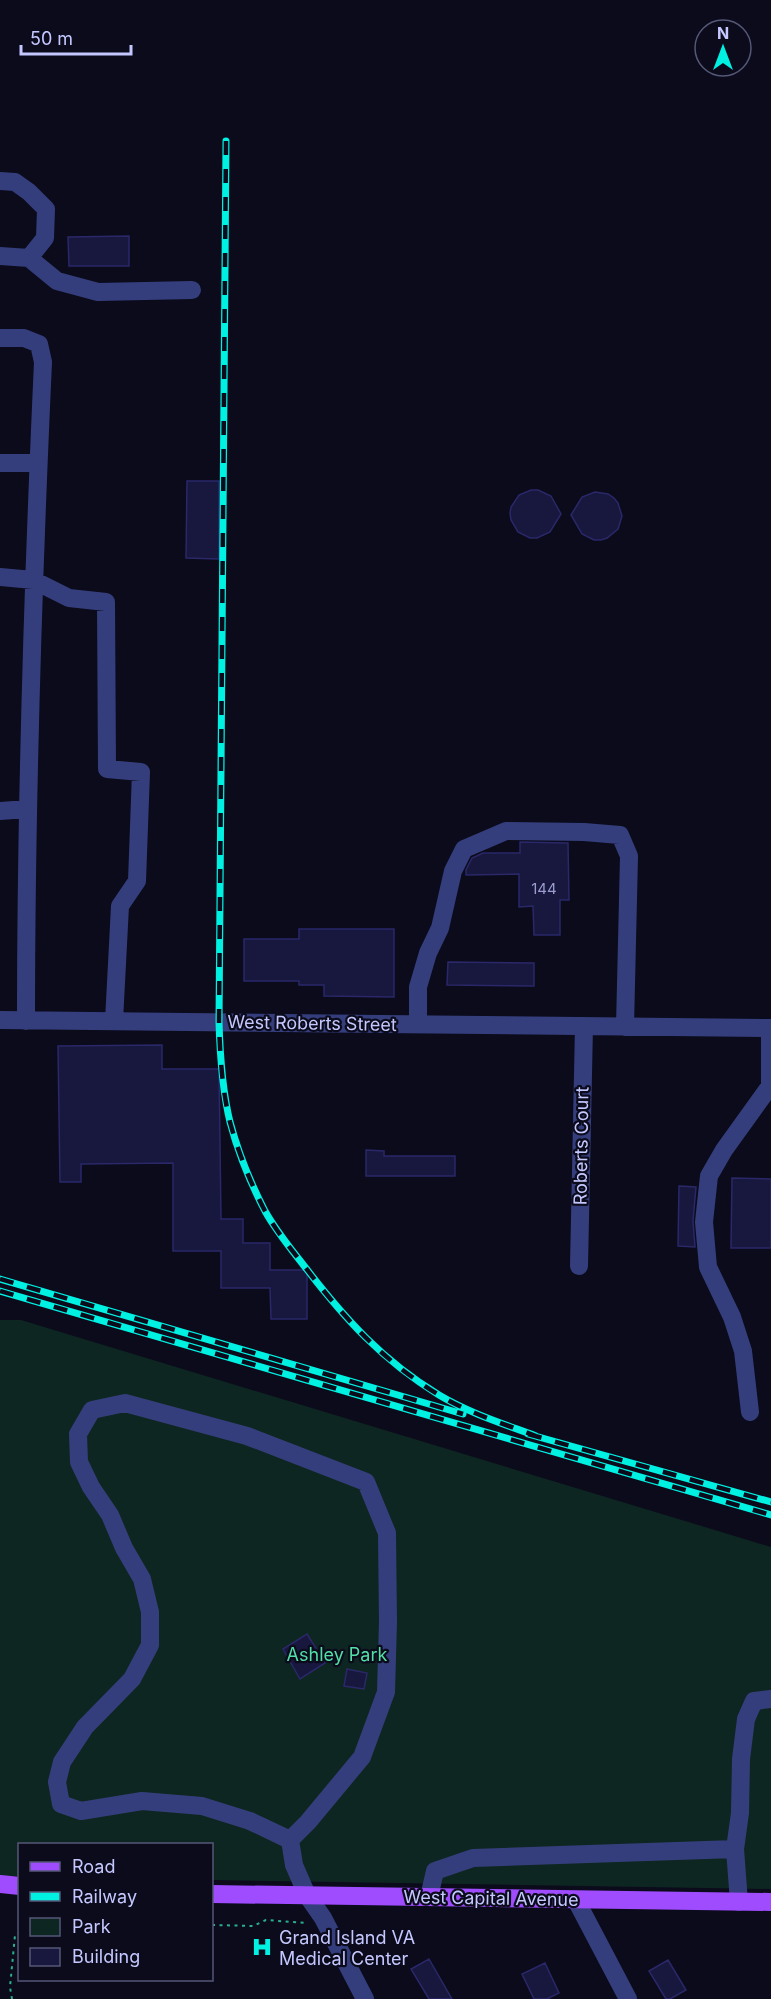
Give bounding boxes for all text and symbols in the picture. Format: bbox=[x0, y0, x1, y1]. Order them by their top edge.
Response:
scale bar bbox=[21, 18, 130, 56]
north arrow bbox=[693, 18, 753, 78]
text: N bbox=[717, 23, 729, 43]
text: 50 m bbox=[30, 28, 73, 49]
house number: 144 bbox=[531, 879, 557, 898]
street label: West Roberts Street bbox=[227, 1011, 397, 1035]
street label: Roberts Court bbox=[569, 1086, 593, 1205]
park label: Ashley Park bbox=[287, 1644, 388, 1665]
legend bbox=[18, 1843, 213, 1981]
text: Road bbox=[72, 1856, 115, 1877]
text: Railway bbox=[72, 1886, 137, 1907]
street label: West Capital Avenue bbox=[403, 1886, 579, 1910]
text: Park bbox=[72, 1916, 111, 1937]
place label: Grand Island VA Medical Center bbox=[279, 1927, 415, 1969]
hospital icon: Grand Island VA Medical Center bbox=[250, 1935, 274, 1959]
text: Building bbox=[72, 1946, 140, 1967]

